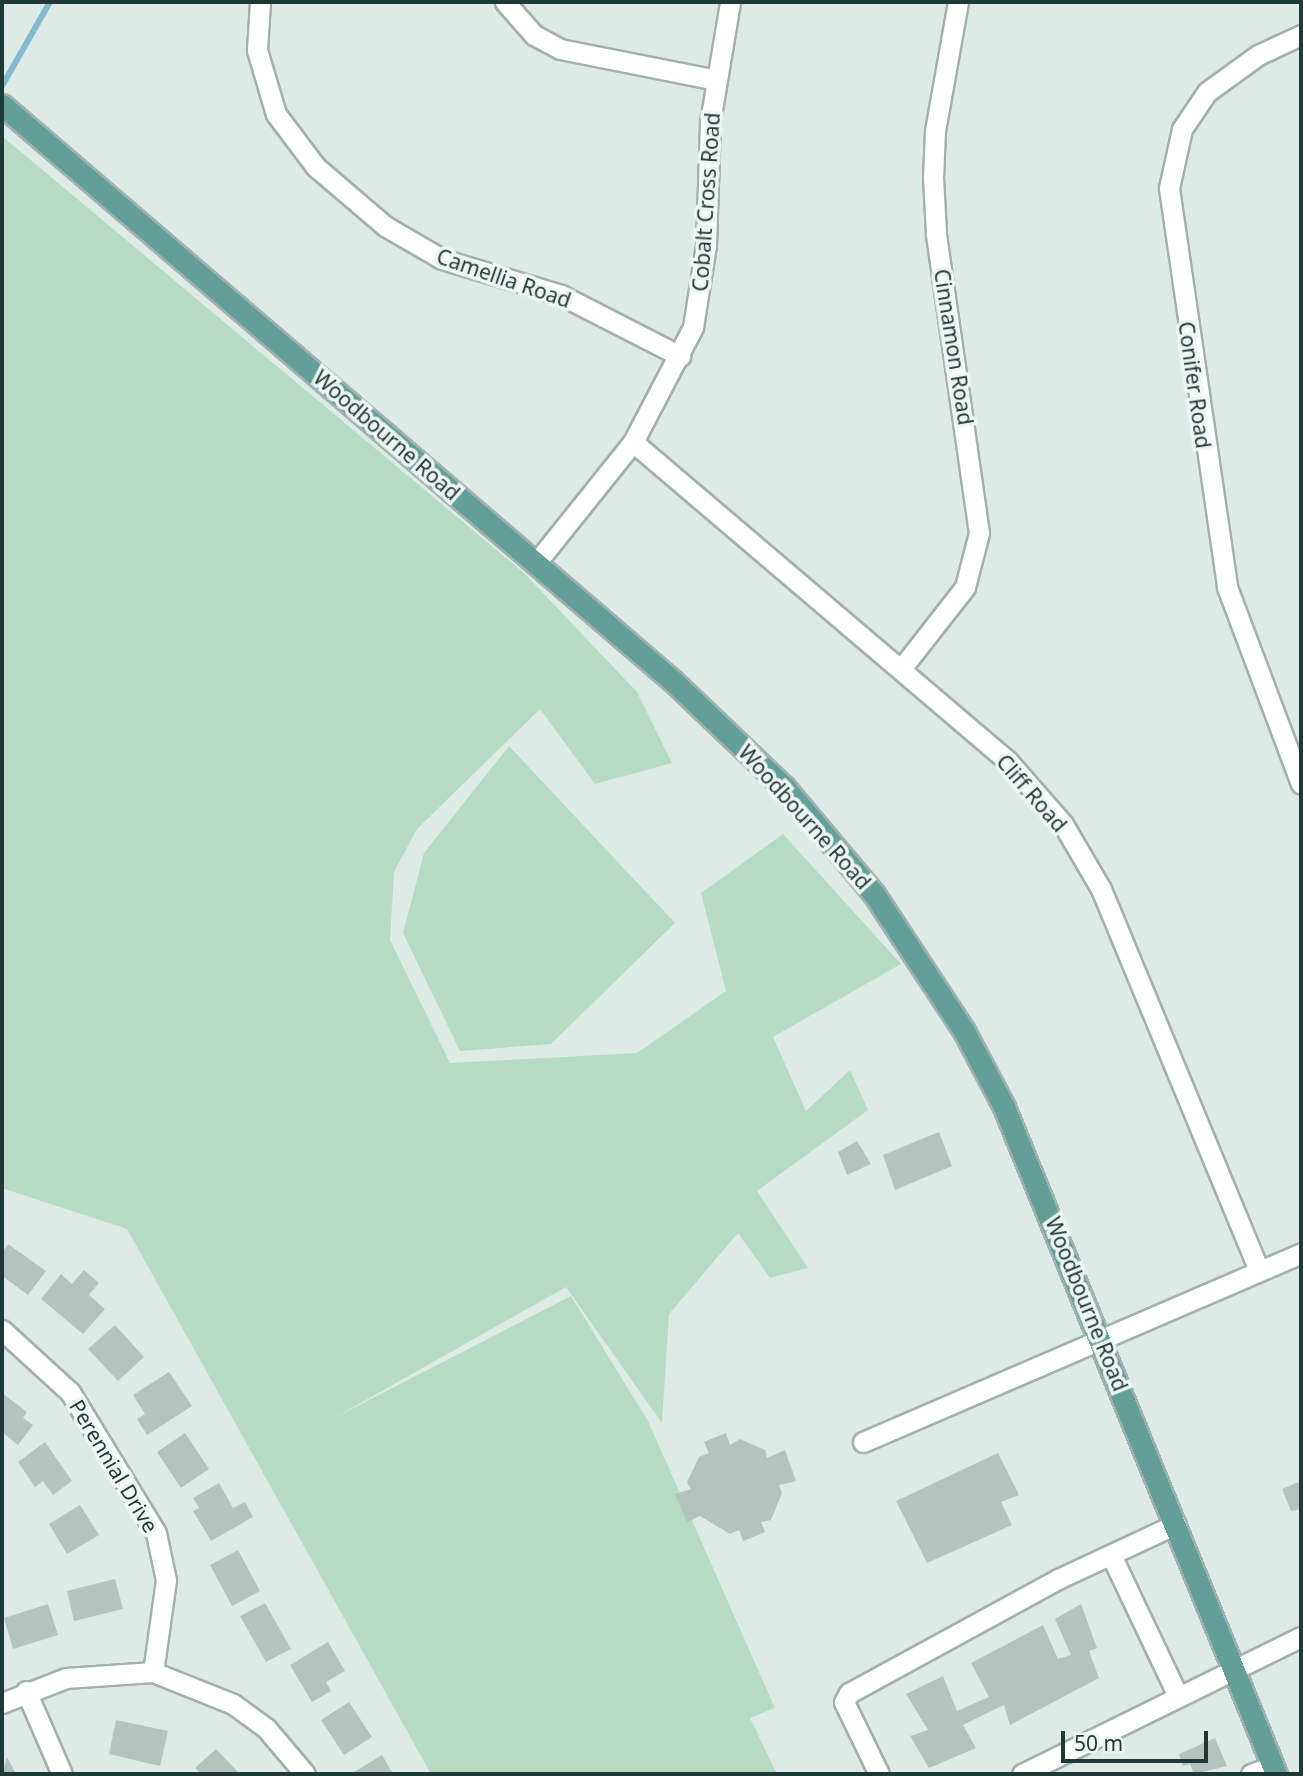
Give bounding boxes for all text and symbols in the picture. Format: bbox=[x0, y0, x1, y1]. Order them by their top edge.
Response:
street label: Cobalt Cross Road bbox=[687, 112, 725, 292]
street label: Camellia Road bbox=[433, 243, 575, 313]
street label: Cinnamon Road bbox=[929, 267, 979, 427]
street label: Conifer Road bbox=[1174, 320, 1216, 450]
street label: Woodbourne Road bbox=[309, 365, 465, 505]
street label: Woodbourne Road bbox=[734, 740, 876, 894]
street label: Cliff Road bbox=[991, 749, 1073, 837]
street label: Woodbourne Road bbox=[1041, 1213, 1133, 1395]
street label: Perennial Drive bbox=[64, 1395, 164, 1537]
scale bar bbox=[1065, 1716, 1212, 1760]
text: 50 m bbox=[1074, 1729, 1123, 1757]

